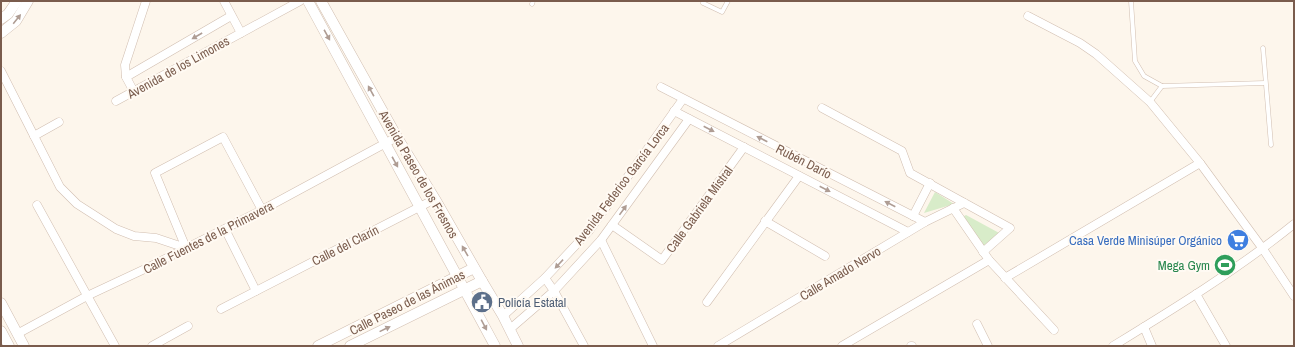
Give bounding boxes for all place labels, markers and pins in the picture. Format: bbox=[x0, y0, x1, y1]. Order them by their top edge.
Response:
supermarket icon: Casa Verde Minisúper Orgánico bbox=[1225, 227, 1251, 253]
place label: Casa Verde Minisúper Orgánico bbox=[1069, 232, 1222, 249]
sports icon: Mega Gym bbox=[1212, 252, 1238, 278]
place label: Mega Gym bbox=[1158, 257, 1210, 274]
public building icon: Policía Estatal bbox=[469, 289, 495, 315]
place label: Policía Estatal bbox=[498, 294, 566, 311]

